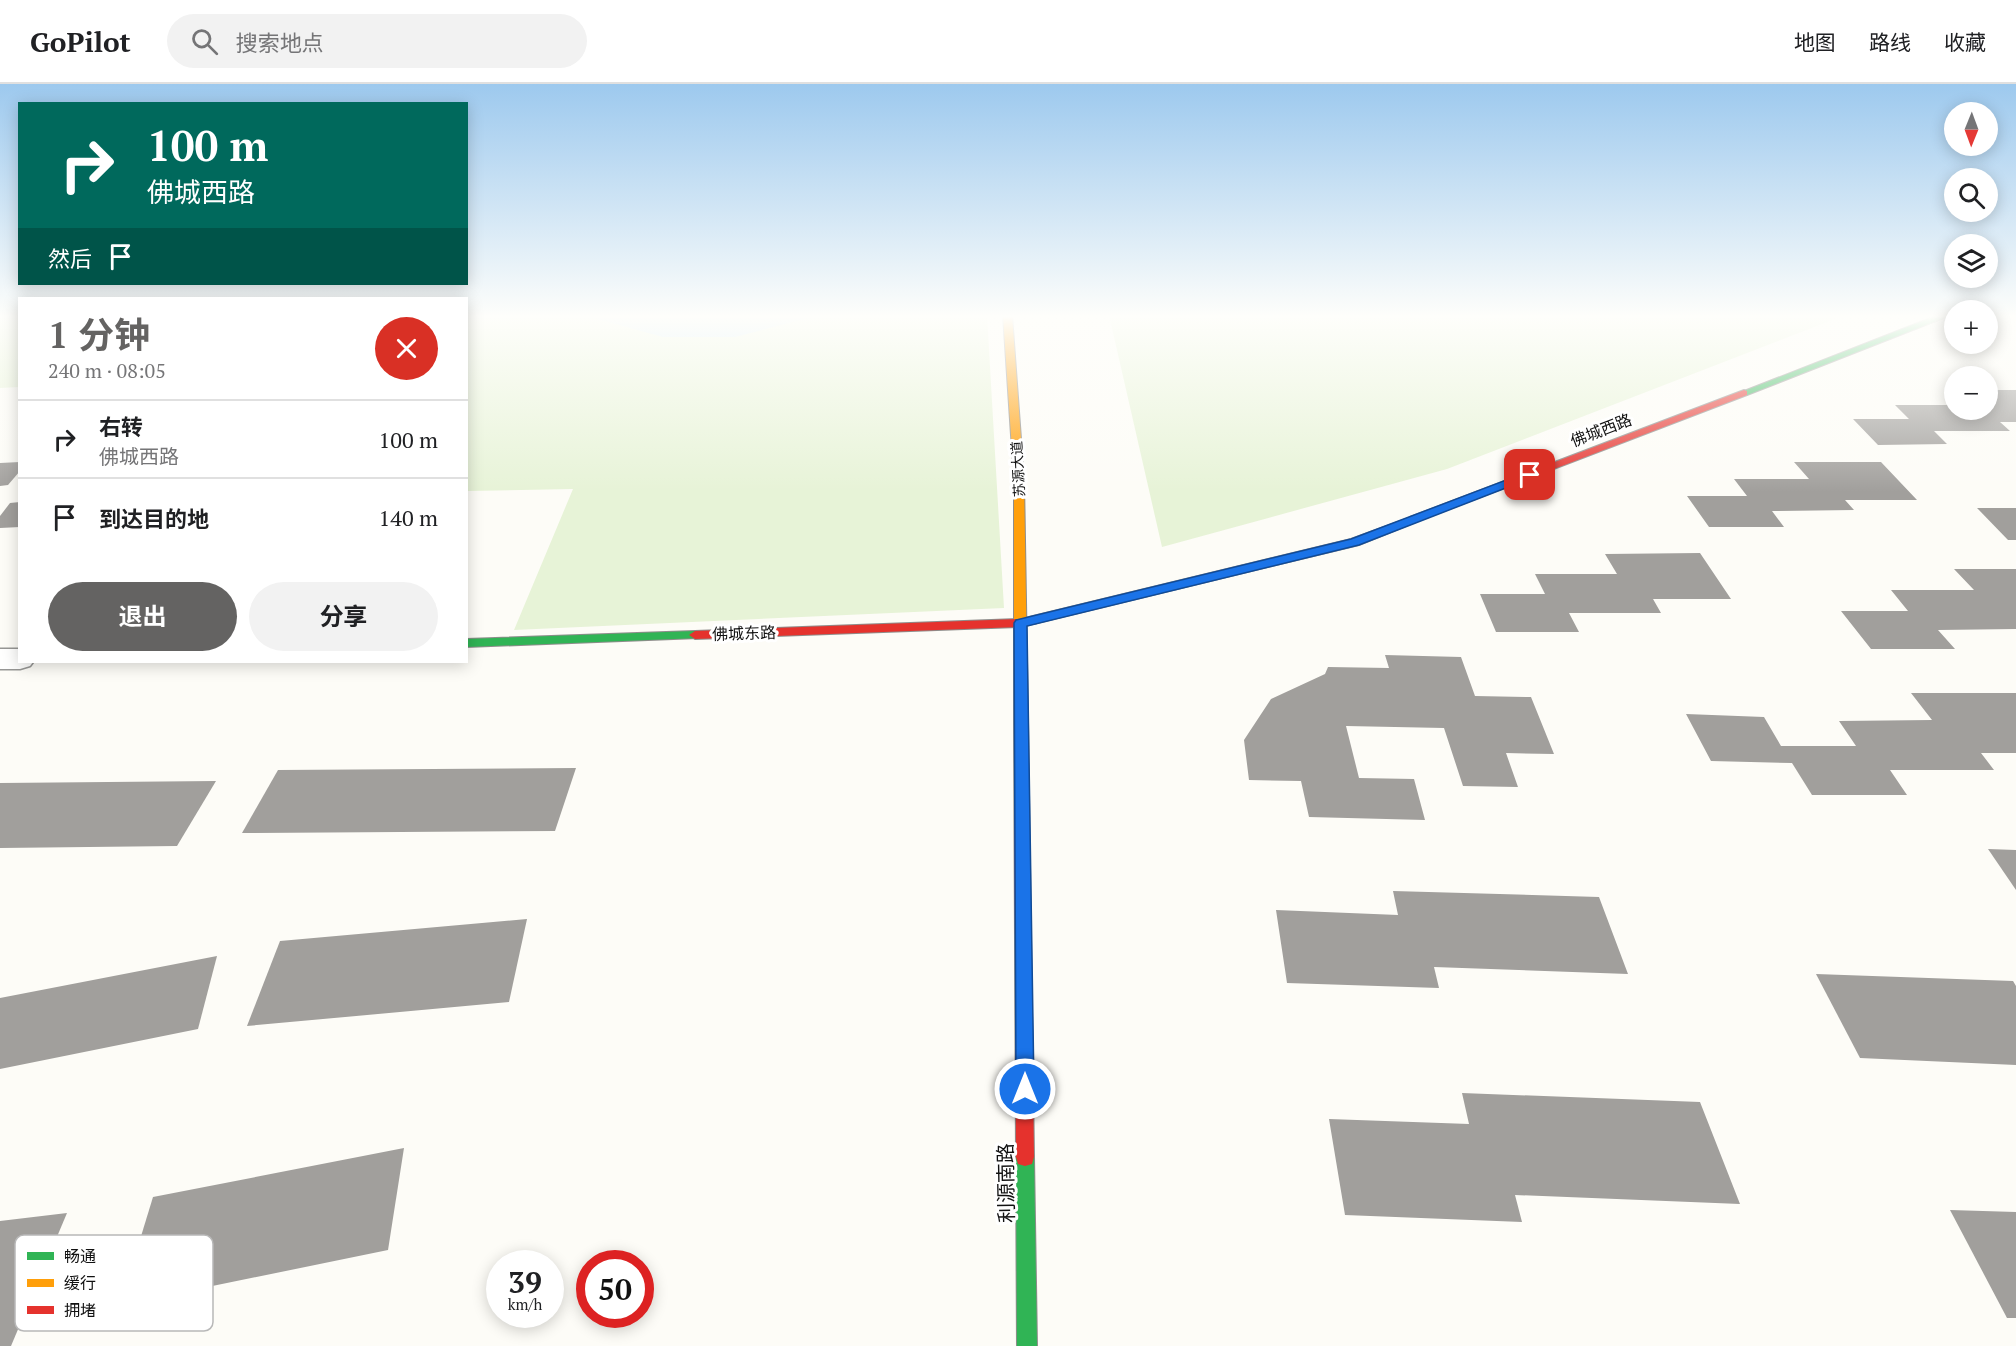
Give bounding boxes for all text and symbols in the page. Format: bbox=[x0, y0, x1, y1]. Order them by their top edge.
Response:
search box bbox=[167, 14, 587, 68]
text: GoPilot bbox=[30, 23, 131, 60]
icon: search bbox=[188, 25, 221, 58]
text: 搜索地点 bbox=[236, 28, 324, 57]
text: 地图 bbox=[1794, 28, 1836, 56]
text: 路线 bbox=[1869, 28, 1911, 56]
text: 收藏 bbox=[1944, 28, 1986, 56]
north arrow bbox=[1944, 102, 1998, 156]
map controls bbox=[1944, 102, 1998, 420]
text: 100 m bbox=[147, 117, 268, 173]
icon: right bbox=[48, 126, 126, 204]
button: search bbox=[1944, 168, 1998, 222]
text: 佛城西路 bbox=[147, 174, 255, 210]
button: layers bbox=[1944, 234, 1998, 288]
icon: arrive bbox=[104, 240, 137, 273]
text: 然后 bbox=[48, 244, 92, 273]
button: + bbox=[1944, 300, 1998, 354]
text: 1 分钟 bbox=[48, 311, 150, 358]
button: close bbox=[375, 317, 438, 380]
text: 240 m · 08:05 bbox=[48, 357, 166, 384]
button: − bbox=[1944, 366, 1998, 420]
street label: 佛城西路 bbox=[1567, 408, 1635, 452]
text: 右转 bbox=[99, 412, 143, 441]
icon: right bbox=[48, 423, 81, 456]
text: 100 m bbox=[378, 425, 438, 454]
street label: 苏源大道 bbox=[1007, 441, 1028, 497]
text: 佛城西路 bbox=[99, 443, 179, 470]
pin bbox=[1504, 449, 1555, 500]
icon: arrive bbox=[1513, 458, 1546, 491]
icon: arrive bbox=[48, 501, 81, 534]
text: 140 m bbox=[378, 503, 438, 532]
text: 到达目的地 bbox=[99, 504, 209, 533]
button: 退出 bbox=[48, 582, 237, 651]
button: 分享 bbox=[249, 582, 438, 651]
street label: 佛城东路 bbox=[712, 621, 776, 645]
position arrow bbox=[993, 1057, 1057, 1121]
street label: 利源南路 bbox=[991, 1143, 1020, 1223]
legend bbox=[15, 1235, 213, 1331]
text: 畅通 bbox=[64, 1245, 96, 1267]
speed limit sign: 50 bbox=[576, 1250, 654, 1328]
text: 39 bbox=[508, 1262, 542, 1302]
text: 缓行 bbox=[64, 1272, 96, 1294]
text: km/h bbox=[508, 1294, 542, 1314]
text: 拥堵 bbox=[64, 1299, 96, 1321]

